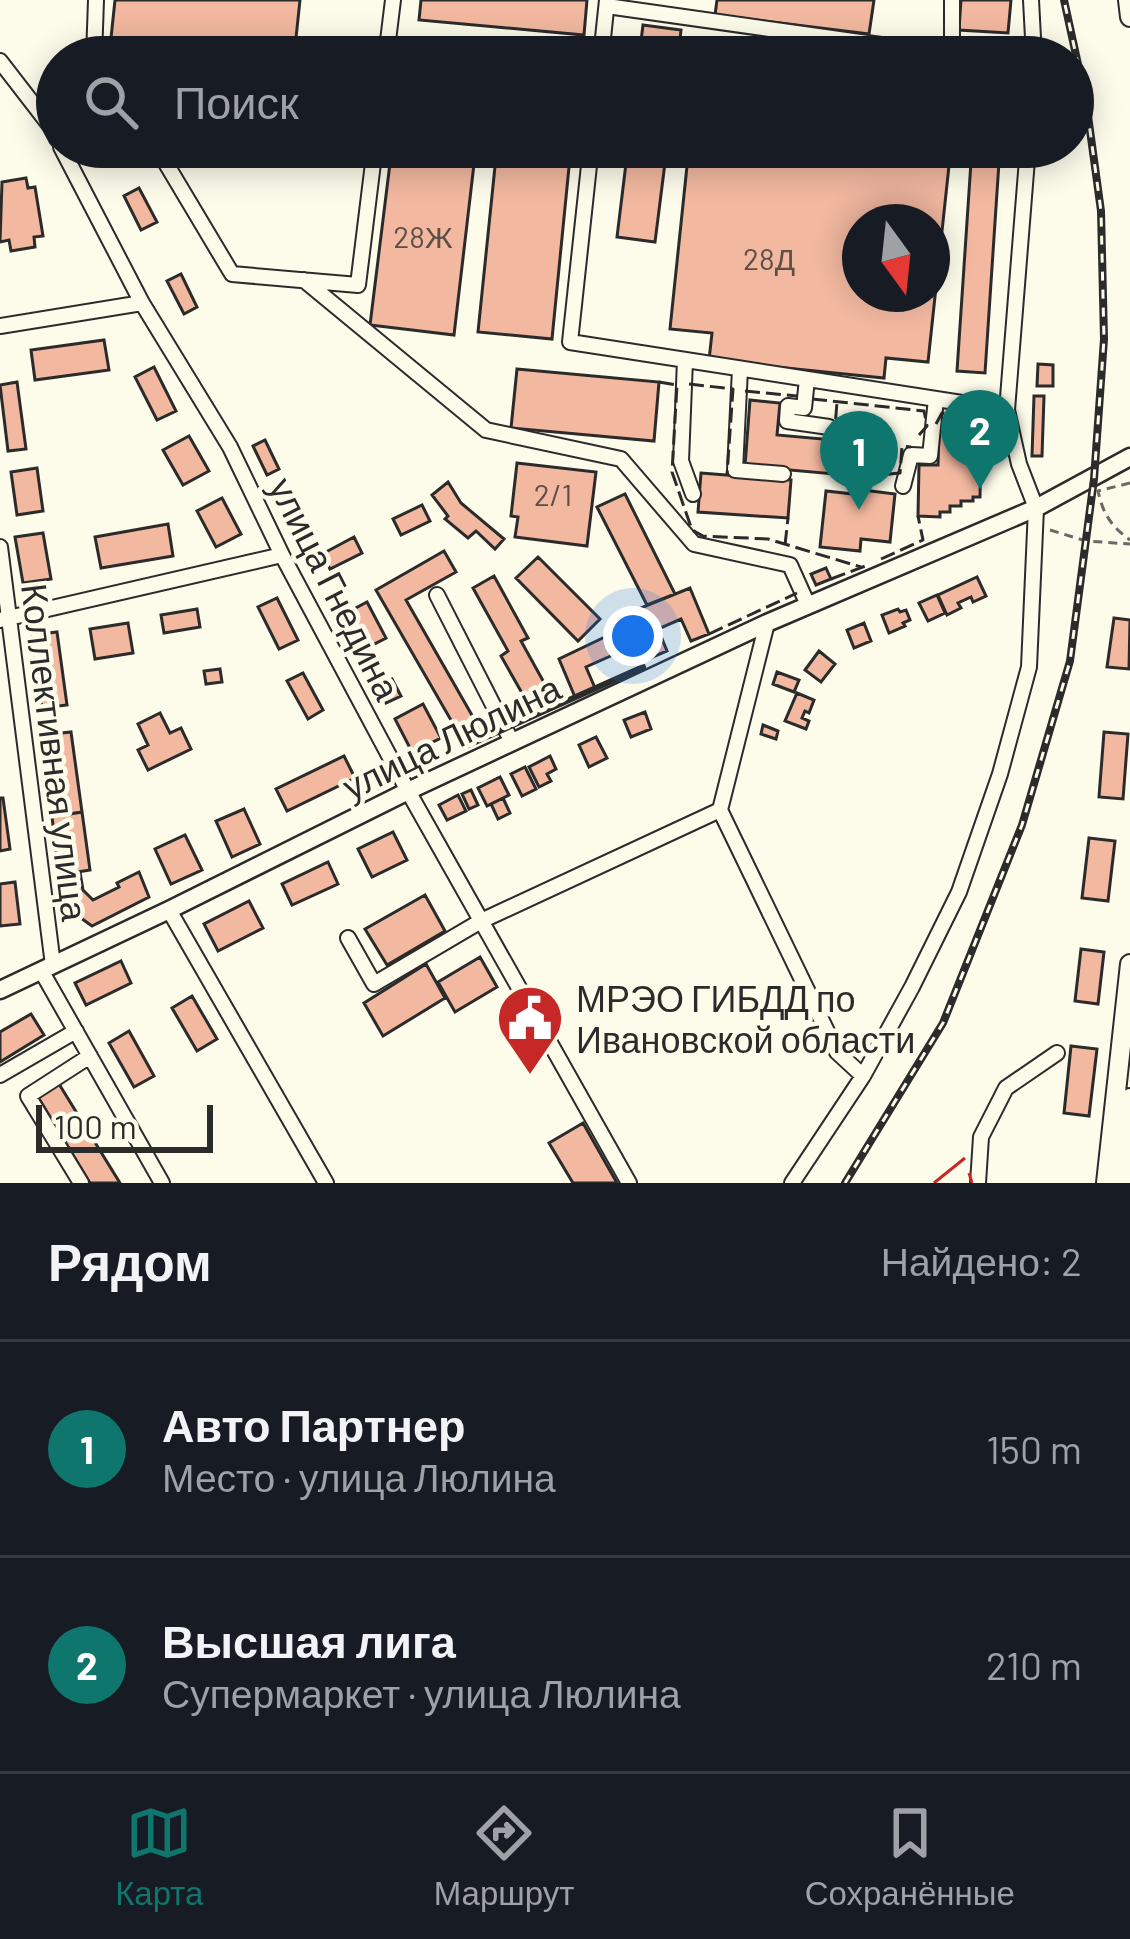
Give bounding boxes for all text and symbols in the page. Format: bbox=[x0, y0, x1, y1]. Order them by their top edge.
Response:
search box bbox=[36, 36, 1094, 168]
icon: search bbox=[78, 69, 144, 135]
text: Поиск bbox=[174, 74, 299, 128]
north arrow bbox=[842, 204, 950, 312]
house number: 28Ж bbox=[393, 218, 453, 254]
house number: 28Д bbox=[743, 240, 795, 276]
pin: 2 bbox=[941, 390, 1019, 489]
pin: 1 bbox=[820, 411, 898, 510]
street label: улица Гнедина bbox=[261, 470, 411, 708]
house number: 2/1 bbox=[534, 476, 572, 512]
street label: Коллективная улица bbox=[13, 581, 98, 924]
your location bbox=[603, 606, 663, 666]
street label: улица Люлина bbox=[335, 664, 568, 808]
place label: МРЭО ГИБДД по Ивановской области bbox=[576, 976, 915, 1060]
public building icon: МРЭО ГИБДД по Ивановской области bbox=[495, 983, 565, 1077]
scale bar bbox=[36, 1099, 213, 1152]
text: 100 m bbox=[54, 1106, 137, 1146]
text: Рядом bbox=[48, 1230, 212, 1291]
text: Найдено: 2 bbox=[881, 1237, 1082, 1284]
text: Авто Партнер bbox=[162, 1397, 466, 1451]
text: 1 bbox=[80, 1425, 94, 1472]
text: 150 m bbox=[986, 1425, 1082, 1472]
text: Место · улица Люлина bbox=[162, 1453, 556, 1500]
text: Высшая лига bbox=[162, 1613, 456, 1667]
text: 2 bbox=[76, 1641, 98, 1688]
text: 210 m bbox=[986, 1641, 1082, 1688]
text: Супермаркет · улица Люлина bbox=[162, 1669, 681, 1716]
tab: Карта bbox=[115, 1800, 203, 1913]
tab: Маршрут bbox=[434, 1800, 574, 1913]
tab: Сохранённые bbox=[805, 1800, 1015, 1913]

